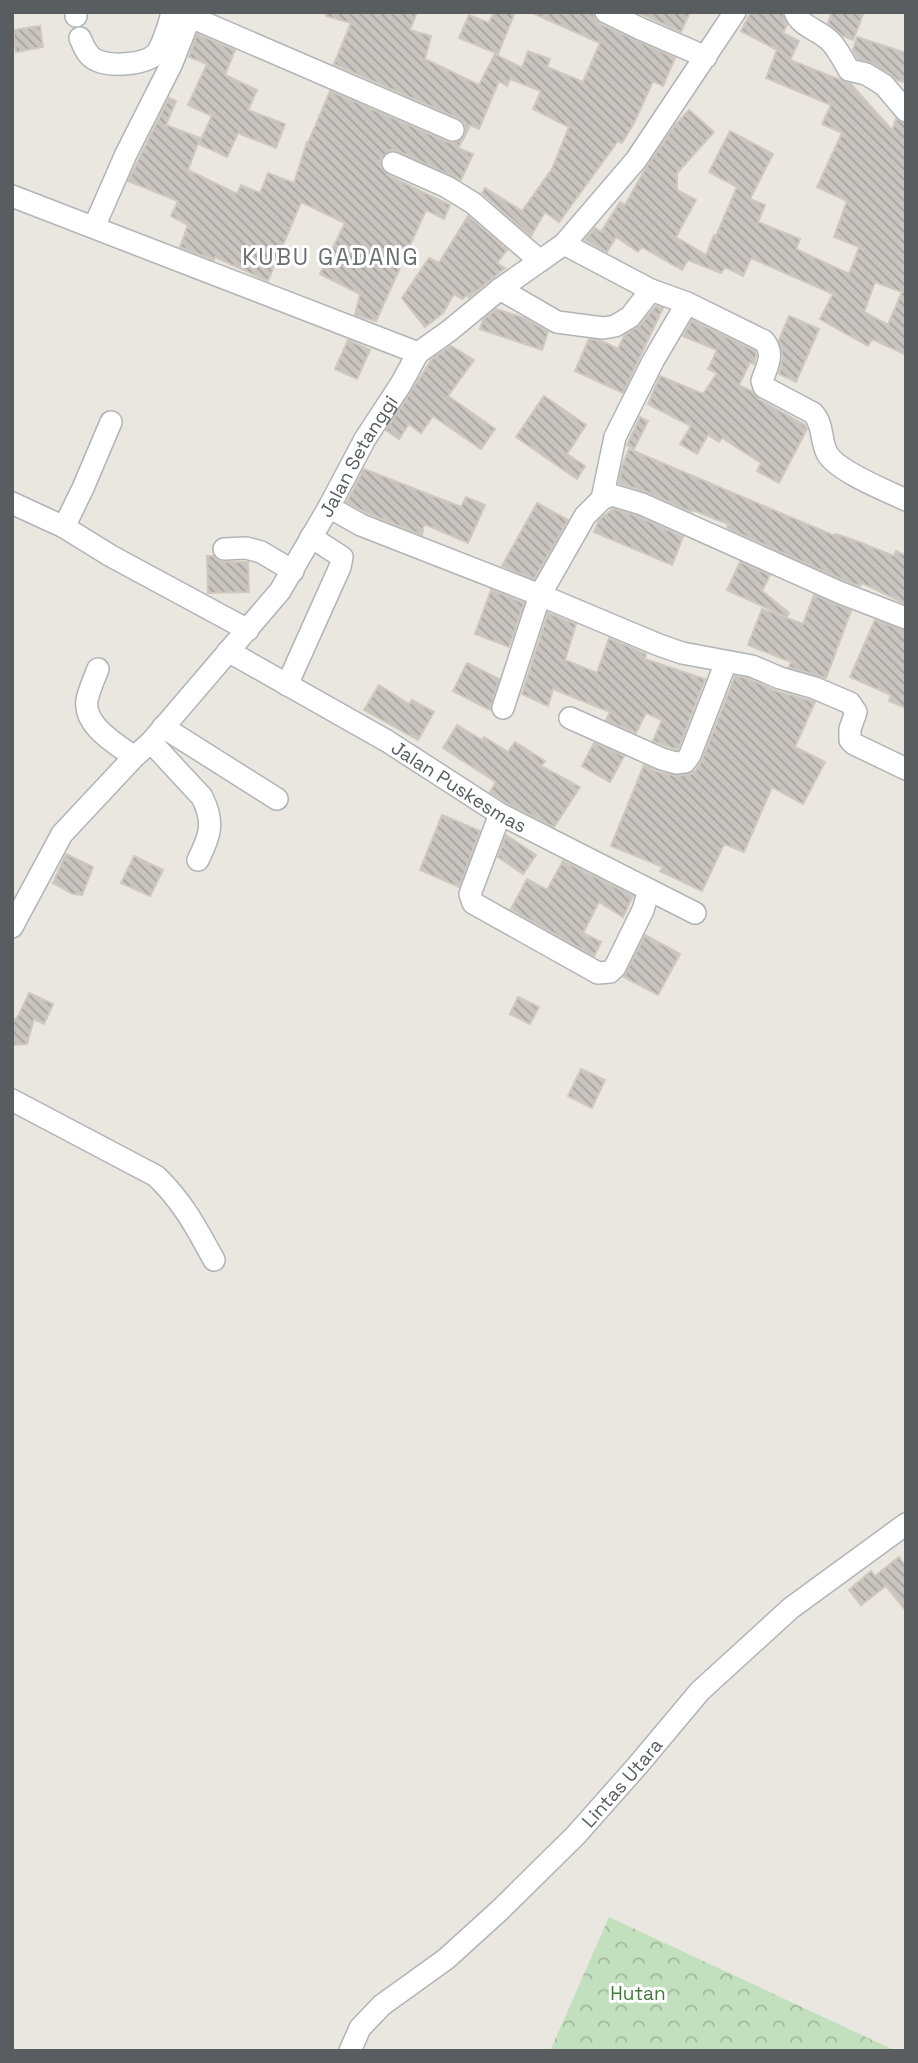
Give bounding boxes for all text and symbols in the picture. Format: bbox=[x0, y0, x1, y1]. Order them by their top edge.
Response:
district label: KUBU GADANG bbox=[242, 242, 420, 272]
street label: Jalan Setanggi bbox=[313, 390, 403, 522]
street label: Jalan Puskesmas bbox=[387, 735, 531, 838]
street label: Lintas Utara bbox=[576, 1733, 668, 1833]
park label: Hutan bbox=[610, 1981, 666, 2006]

